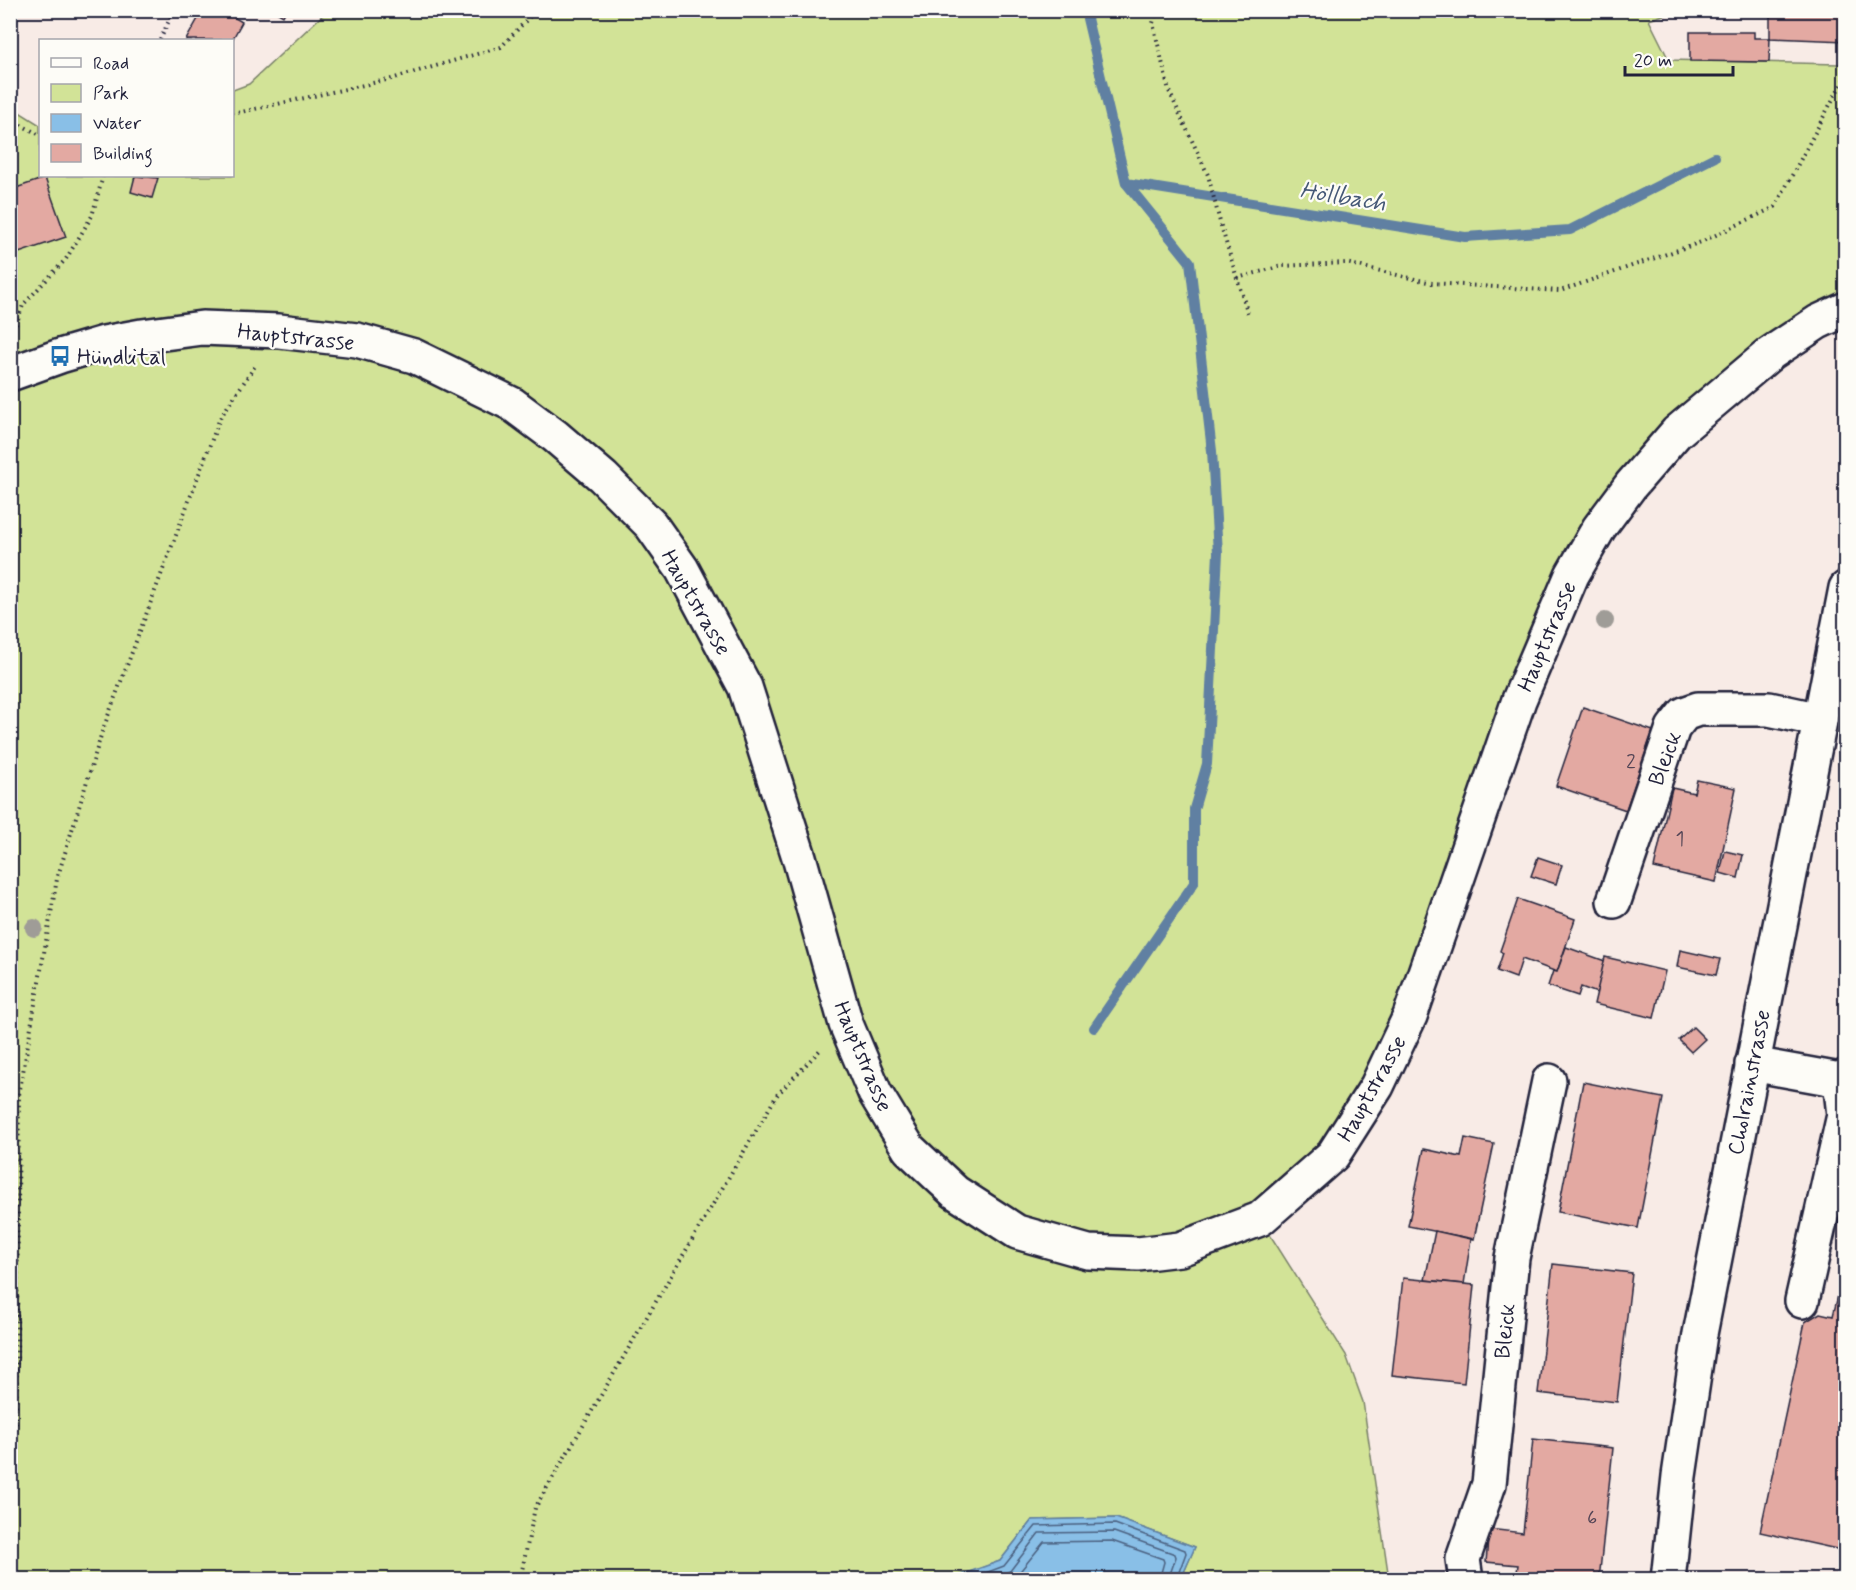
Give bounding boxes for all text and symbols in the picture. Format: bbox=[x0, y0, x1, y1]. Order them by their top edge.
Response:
legend bbox=[39, 39, 234, 177]
scale bar bbox=[1625, 39, 1733, 77]
text: 20 m bbox=[1634, 49, 1672, 73]
text: Road bbox=[93, 52, 129, 76]
text: Park bbox=[93, 82, 129, 106]
text: Water bbox=[93, 112, 142, 136]
text: Building bbox=[93, 142, 153, 168]
water label: Höllbach bbox=[1298, 175, 1388, 220]
street label: Hauptstrasse bbox=[236, 318, 356, 358]
bus stop icon: Hündlital bbox=[48, 344, 72, 368]
place label: Hündlital bbox=[77, 344, 166, 372]
street label: Hauptstrasse bbox=[654, 545, 737, 661]
street label: Hauptstrasse bbox=[1512, 577, 1584, 696]
street label: Bleick bbox=[1643, 728, 1689, 790]
house number: 2 bbox=[1626, 749, 1636, 776]
house number: 1 bbox=[1676, 826, 1684, 853]
street label: Hauptstrasse bbox=[826, 997, 898, 1116]
street label: Cholrainstrasse bbox=[1722, 1007, 1778, 1157]
street label: Hauptstrasse bbox=[1332, 1031, 1413, 1147]
street label: Bleick bbox=[1489, 1302, 1523, 1360]
house number: 6 bbox=[1587, 1505, 1597, 1532]

